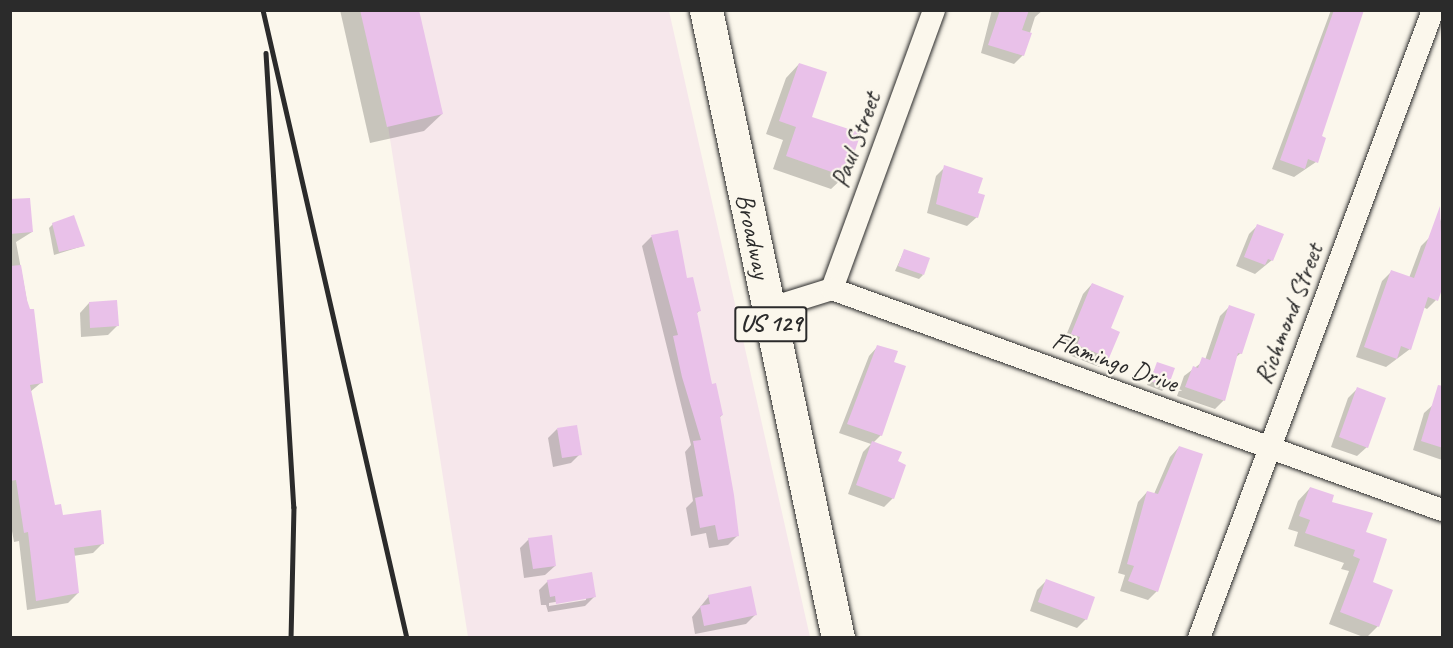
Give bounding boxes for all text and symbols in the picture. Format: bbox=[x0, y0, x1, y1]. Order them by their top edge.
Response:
street label: Paul Street bbox=[824, 88, 888, 192]
street label: Broadway bbox=[729, 191, 777, 281]
street label: Richmond Street bbox=[1248, 239, 1330, 389]
road number: US 129 bbox=[734, 303, 808, 345]
street label: Flamingo Drive bbox=[1048, 325, 1182, 399]

